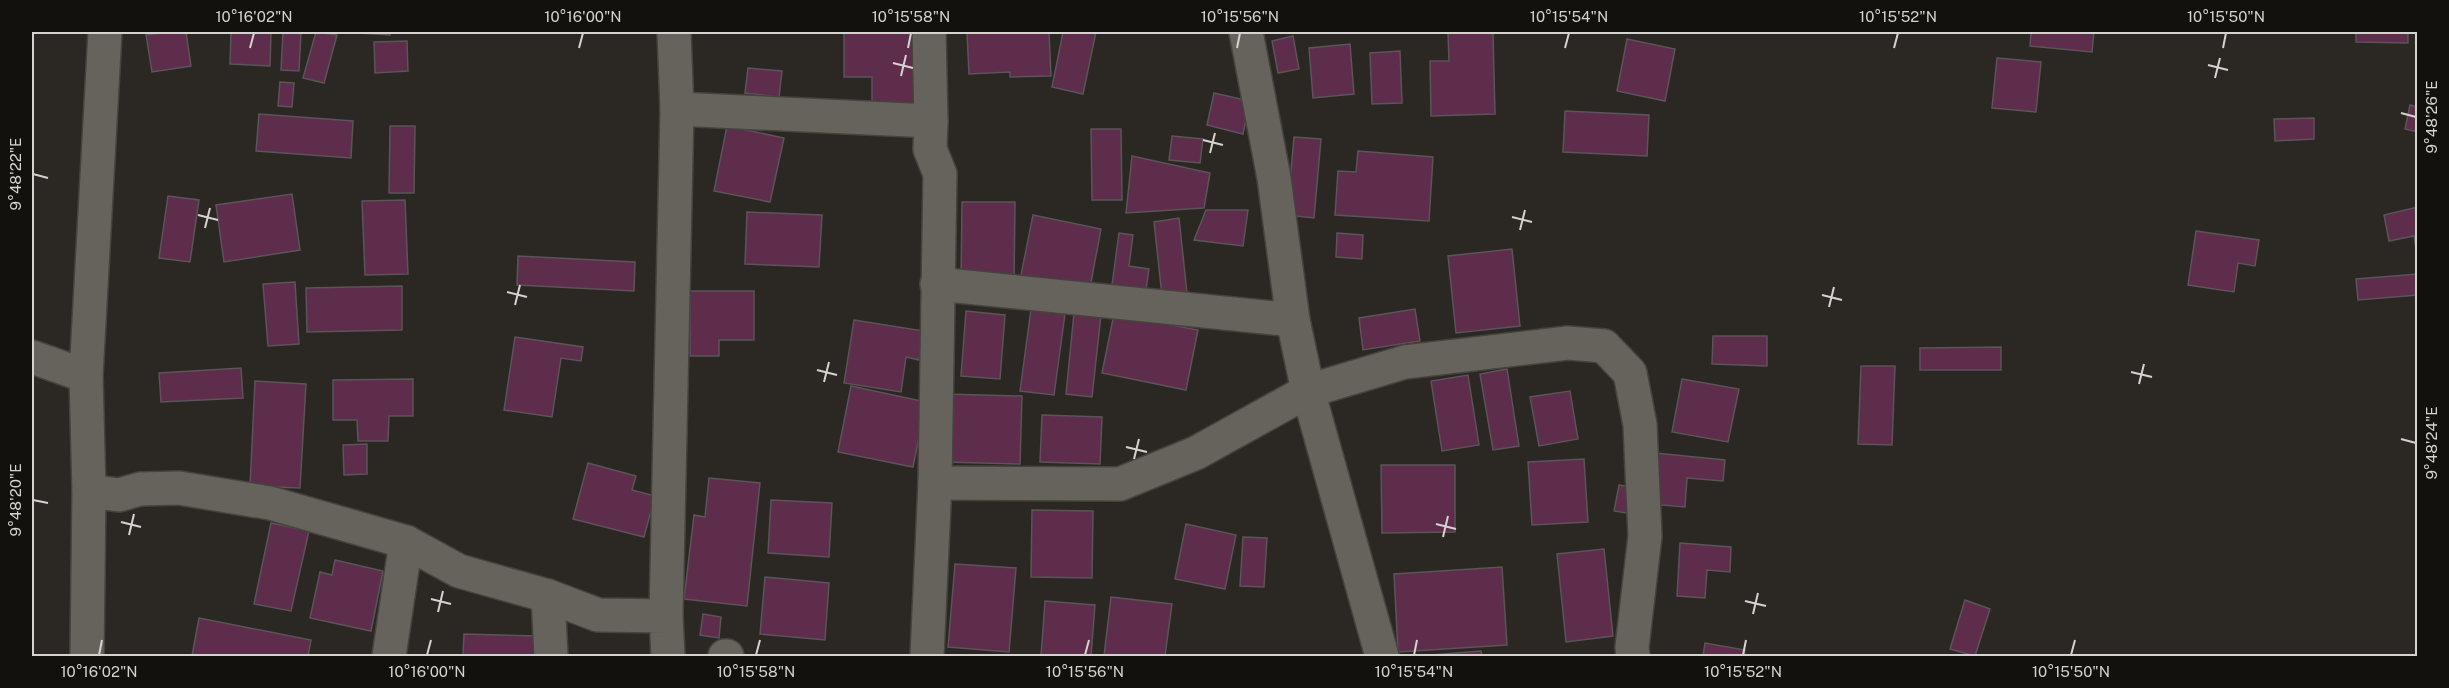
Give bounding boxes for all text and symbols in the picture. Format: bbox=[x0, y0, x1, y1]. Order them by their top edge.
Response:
text: 10°16'02"N bbox=[215, 8, 293, 25]
text: 10°16'00"N bbox=[544, 8, 622, 25]
text: 10°15'58"N bbox=[872, 8, 950, 25]
text: 10°15'56"N bbox=[1201, 8, 1279, 25]
text: 10°15'54"N bbox=[1530, 8, 1608, 25]
text: 10°15'52"N bbox=[1859, 8, 1937, 25]
text: 10°15'50"N bbox=[2187, 8, 2265, 25]
text: 9°48'26"E bbox=[2423, 80, 2440, 154]
text: 9°48'22"E bbox=[7, 138, 24, 210]
text: 9°48'24"E bbox=[2423, 406, 2440, 480]
text: 9°48'20"E bbox=[7, 464, 24, 536]
text: 10°16'02"N bbox=[60, 663, 138, 680]
text: 10°16'00"N bbox=[388, 663, 466, 680]
text: 10°15'58"N bbox=[717, 663, 795, 680]
text: 10°15'56"N bbox=[1046, 663, 1124, 680]
text: 10°15'54"N bbox=[1375, 663, 1453, 680]
text: 10°15'52"N bbox=[1704, 663, 1782, 680]
text: 10°15'50"N bbox=[2032, 663, 2110, 680]

